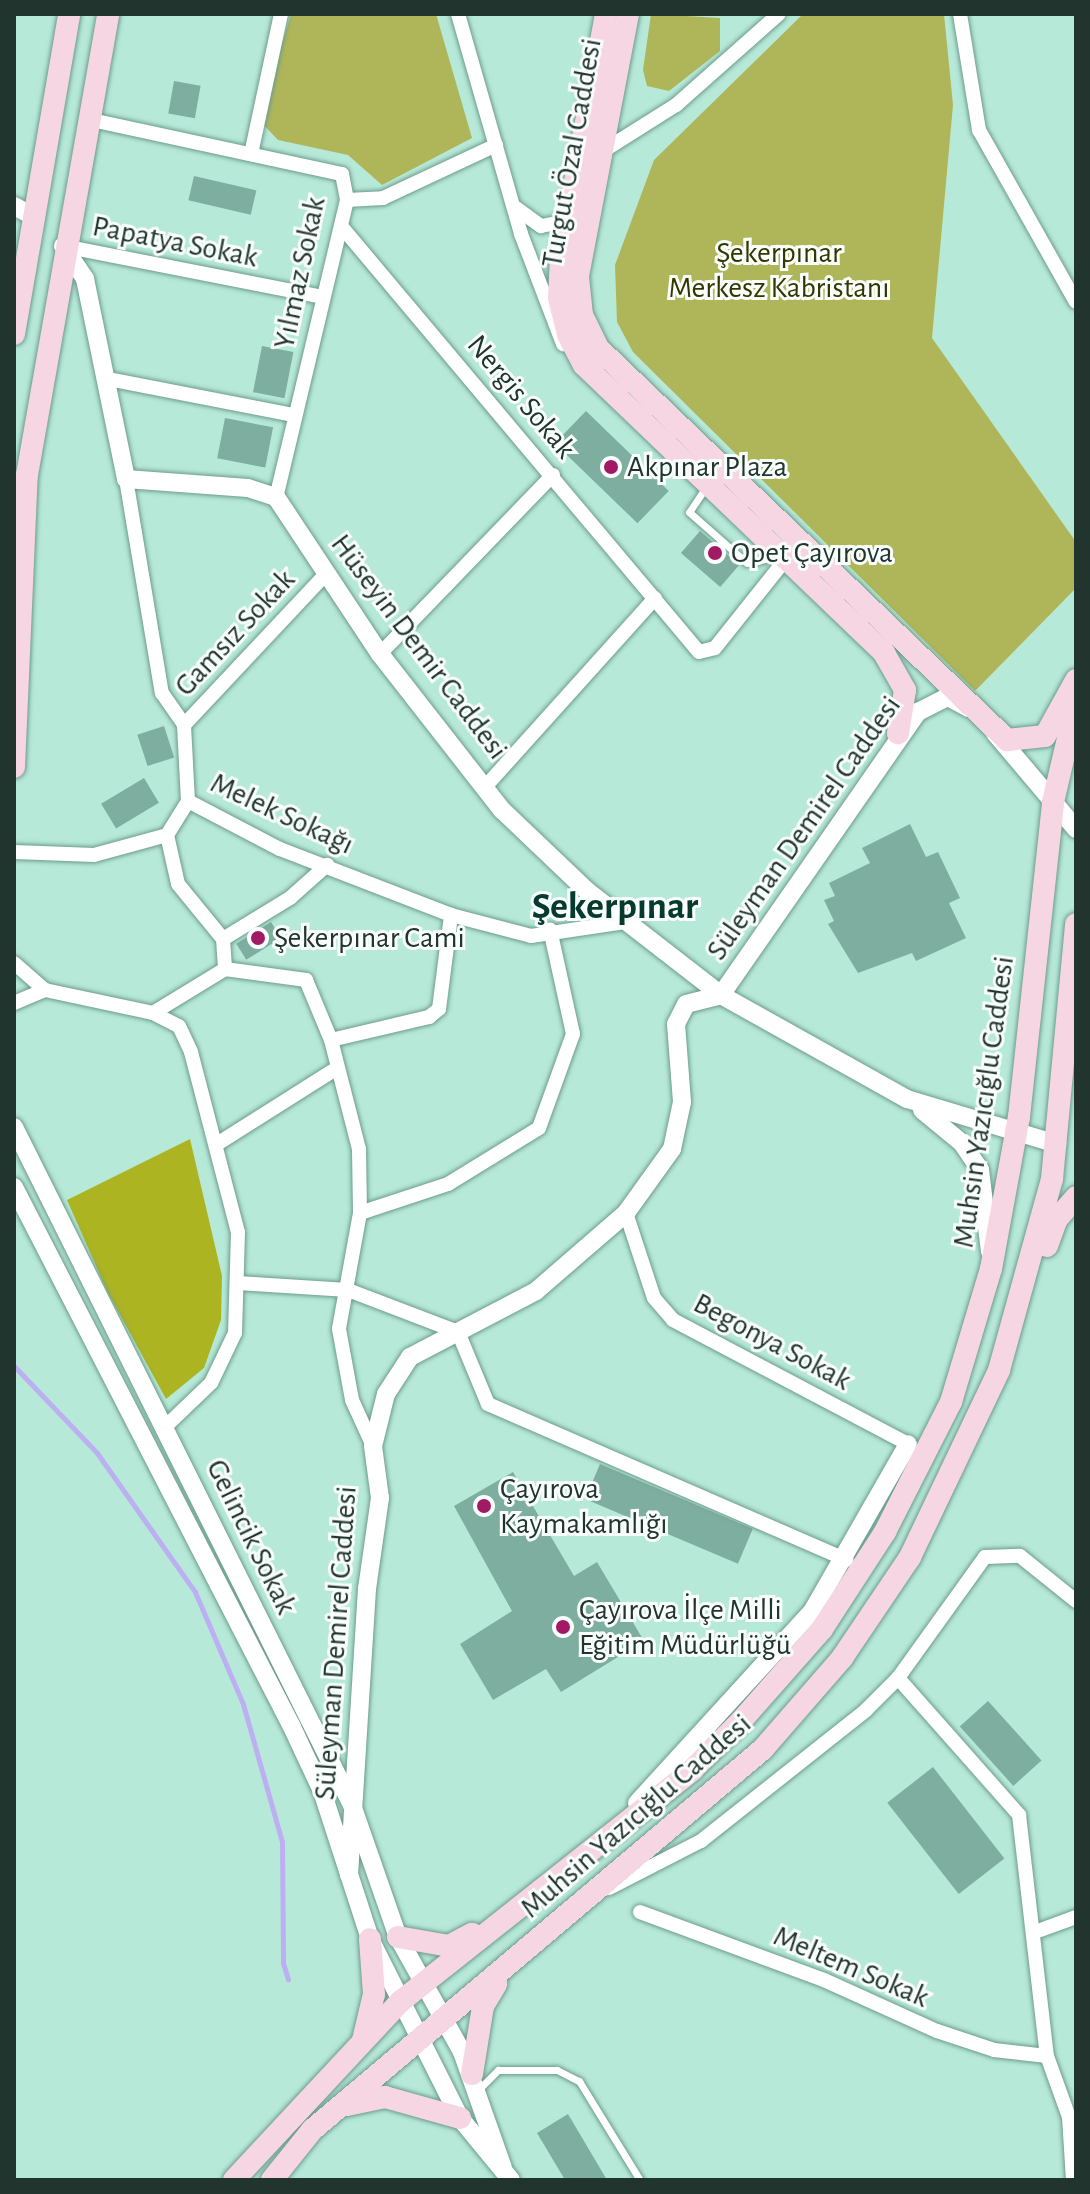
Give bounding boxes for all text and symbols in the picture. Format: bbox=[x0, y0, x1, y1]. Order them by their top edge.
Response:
street label: Turgut Özal Caddesi bbox=[534, 36, 610, 270]
street label: Yılmaz Sokak bbox=[266, 194, 334, 352]
street label: Papatya Sokak bbox=[89, 208, 261, 276]
park label: Şekerpınar Merkesz Kabristanı bbox=[668, 235, 890, 306]
street label: Nergis Sokak bbox=[459, 328, 583, 466]
place label: Akpınar Plaza bbox=[627, 449, 787, 485]
marker: Akpınar Plaza bbox=[602, 458, 620, 476]
street label: Hüseyin Demir Caddesi bbox=[323, 527, 515, 767]
place label: Opet Çayırova bbox=[731, 535, 893, 571]
marker: Opet Çayırova bbox=[706, 544, 724, 562]
street label: Gamsız Sokak bbox=[167, 562, 303, 704]
street label: Süleyman Demirel Caddesi bbox=[699, 689, 909, 967]
street label: Melek Sokağı bbox=[205, 765, 359, 863]
district label: Şekerpınar bbox=[532, 885, 698, 931]
place label: Şekerpınar Cami bbox=[274, 920, 465, 956]
marker: Şekerpınar Cami bbox=[249, 929, 267, 947]
street label: Muhsin Yazıcığlu Caddesi bbox=[946, 954, 1022, 1250]
street label: Begonya Sokak bbox=[687, 1285, 857, 1399]
street label: Gelincik Sokak bbox=[198, 1454, 304, 1620]
place label: Çayırova Kaymakamlığı bbox=[500, 1471, 667, 1542]
street label: Süleyman Demirel Caddesi bbox=[307, 1485, 365, 1801]
marker: Çayırova Kaymakamlığı bbox=[475, 1497, 493, 1515]
place label: Çayırova İlçe Milli Eğitim Müdürlüğü bbox=[579, 1592, 791, 1662]
marker: Çayırova İlçe Milli Eğitim Müdürlüğü bbox=[554, 1618, 572, 1636]
street label: Muhsin Yazıcığlu Caddesi bbox=[513, 1706, 759, 1926]
street label: Meltem Sokak bbox=[768, 1918, 934, 2016]

